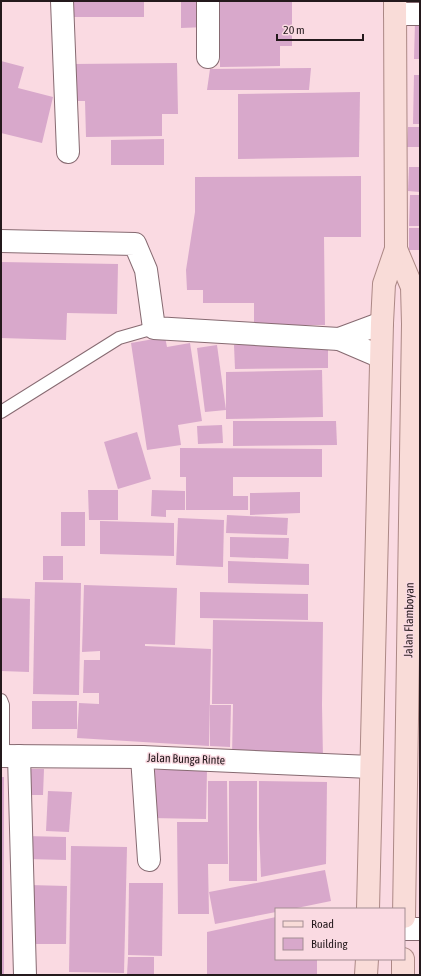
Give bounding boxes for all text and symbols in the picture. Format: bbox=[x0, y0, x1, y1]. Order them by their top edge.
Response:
scale bar bbox=[277, 16, 363, 42]
text: 20 m bbox=[283, 23, 305, 37]
street label: Jalan Flamboyan bbox=[401, 582, 417, 658]
street label: Jalan Bunga Rinte bbox=[147, 751, 225, 767]
legend bbox=[275, 908, 405, 960]
text: Road bbox=[311, 917, 334, 931]
text: Building bbox=[311, 937, 349, 951]

